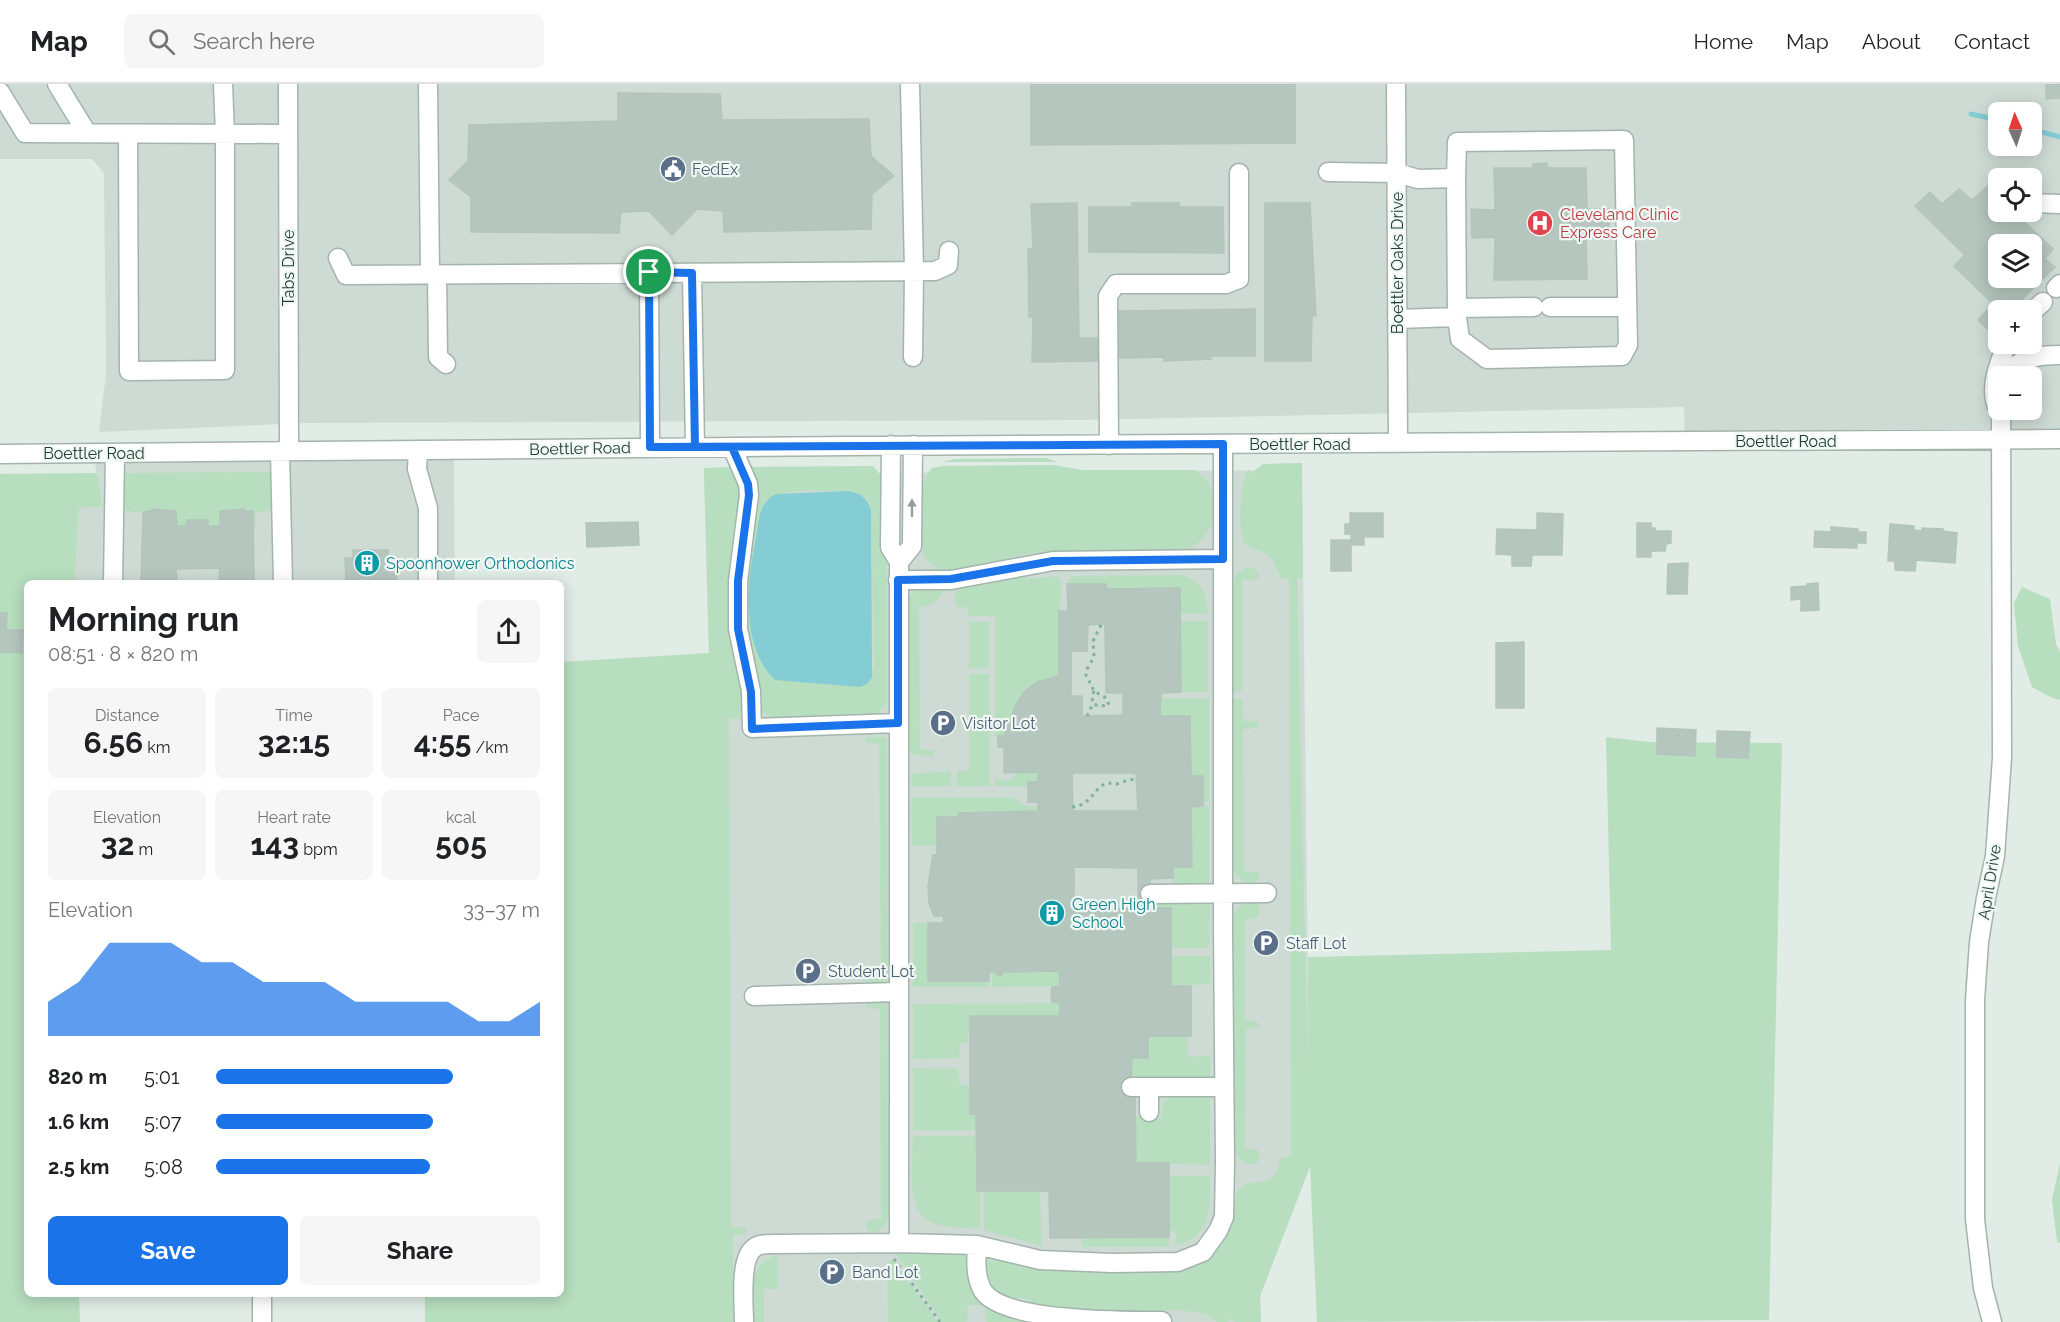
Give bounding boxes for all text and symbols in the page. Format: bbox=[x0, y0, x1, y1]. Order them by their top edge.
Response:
search box bbox=[124, 14, 544, 68]
text: Map bbox=[30, 25, 88, 58]
icon: search bbox=[145, 25, 178, 58]
text: Search here bbox=[193, 28, 315, 54]
text: Home bbox=[1694, 29, 1753, 54]
text: Map bbox=[1786, 29, 1829, 54]
text: About bbox=[1862, 29, 1921, 54]
text: Contact bbox=[1954, 29, 2030, 54]
north arrow bbox=[1988, 102, 2042, 156]
map controls bbox=[1988, 102, 2042, 420]
public building icon: FedEx bbox=[658, 154, 688, 184]
place label: FedEx bbox=[692, 160, 738, 179]
button: locate bbox=[1988, 168, 2042, 222]
street label: Boettler Oaks Drive bbox=[1388, 192, 1407, 334]
place label: Cleveland Clinic Express Care bbox=[1560, 205, 1679, 242]
hospital icon: Cleveland Clinic Express Care bbox=[1525, 208, 1555, 238]
street label: Tabs Drive bbox=[279, 230, 298, 306]
button: layers bbox=[1988, 234, 2042, 288]
pin bbox=[623, 246, 674, 297]
icon: arrive bbox=[632, 255, 665, 288]
button: + bbox=[1988, 300, 2042, 354]
button: − bbox=[1988, 366, 2042, 420]
street label: Boettler Road bbox=[1735, 432, 1837, 451]
street label: Boettler Road bbox=[1249, 435, 1351, 454]
street label: Boettler Road bbox=[529, 438, 631, 459]
street label: Boettler Road bbox=[43, 444, 145, 463]
one-way arrow bbox=[908, 499, 917, 518]
building icon: Spoonhower Orthodonics bbox=[352, 548, 382, 578]
place label: Spoonhower Orthodonics bbox=[386, 554, 575, 573]
text: Morning run bbox=[48, 600, 239, 639]
button: share bbox=[477, 600, 540, 663]
text: 08:51 · 8 × 820 m bbox=[48, 642, 199, 666]
text: Distance bbox=[95, 706, 159, 725]
text: Time bbox=[275, 706, 313, 725]
text: Pace bbox=[443, 706, 479, 725]
parking icon: Visitor Lot bbox=[928, 708, 958, 738]
place label: Visitor Lot bbox=[962, 714, 1036, 733]
text: 6.56 bbox=[83, 725, 143, 760]
text: 32:15 bbox=[258, 725, 330, 760]
text: 4:55 bbox=[414, 725, 471, 760]
text: km bbox=[143, 738, 171, 757]
text: /km bbox=[471, 738, 508, 757]
text: Elevation bbox=[93, 808, 161, 827]
text: Heart rate bbox=[257, 808, 331, 827]
text: kcal bbox=[446, 808, 476, 827]
text: 32 bbox=[101, 827, 134, 862]
text: 143 bbox=[250, 827, 299, 862]
text: 505 bbox=[435, 827, 487, 862]
text: m bbox=[134, 840, 153, 859]
text: bpm bbox=[299, 840, 338, 859]
street label: April Drive bbox=[1974, 843, 2005, 921]
place label: Green High School bbox=[1072, 895, 1156, 932]
text: Elevation bbox=[48, 898, 133, 922]
text: 33–37 m bbox=[463, 898, 540, 922]
building icon: Green High School bbox=[1037, 898, 1067, 928]
parking icon: Staff Lot bbox=[1251, 928, 1281, 958]
place label: Staff Lot bbox=[1286, 934, 1347, 953]
parking icon: Student Lot bbox=[793, 956, 823, 986]
place label: Student Lot bbox=[828, 962, 915, 981]
text: 820 m bbox=[48, 1065, 107, 1089]
text: 5:01 bbox=[144, 1065, 179, 1089]
text: 1.6 km bbox=[48, 1110, 109, 1134]
text: 5:07 bbox=[144, 1110, 181, 1134]
text: 2.5 km bbox=[48, 1155, 109, 1179]
text: 5:08 bbox=[144, 1155, 183, 1179]
button: Save bbox=[48, 1216, 288, 1285]
button: Share bbox=[300, 1216, 540, 1285]
parking icon: Band Lot bbox=[817, 1257, 847, 1287]
place label: Band Lot bbox=[852, 1263, 919, 1282]

